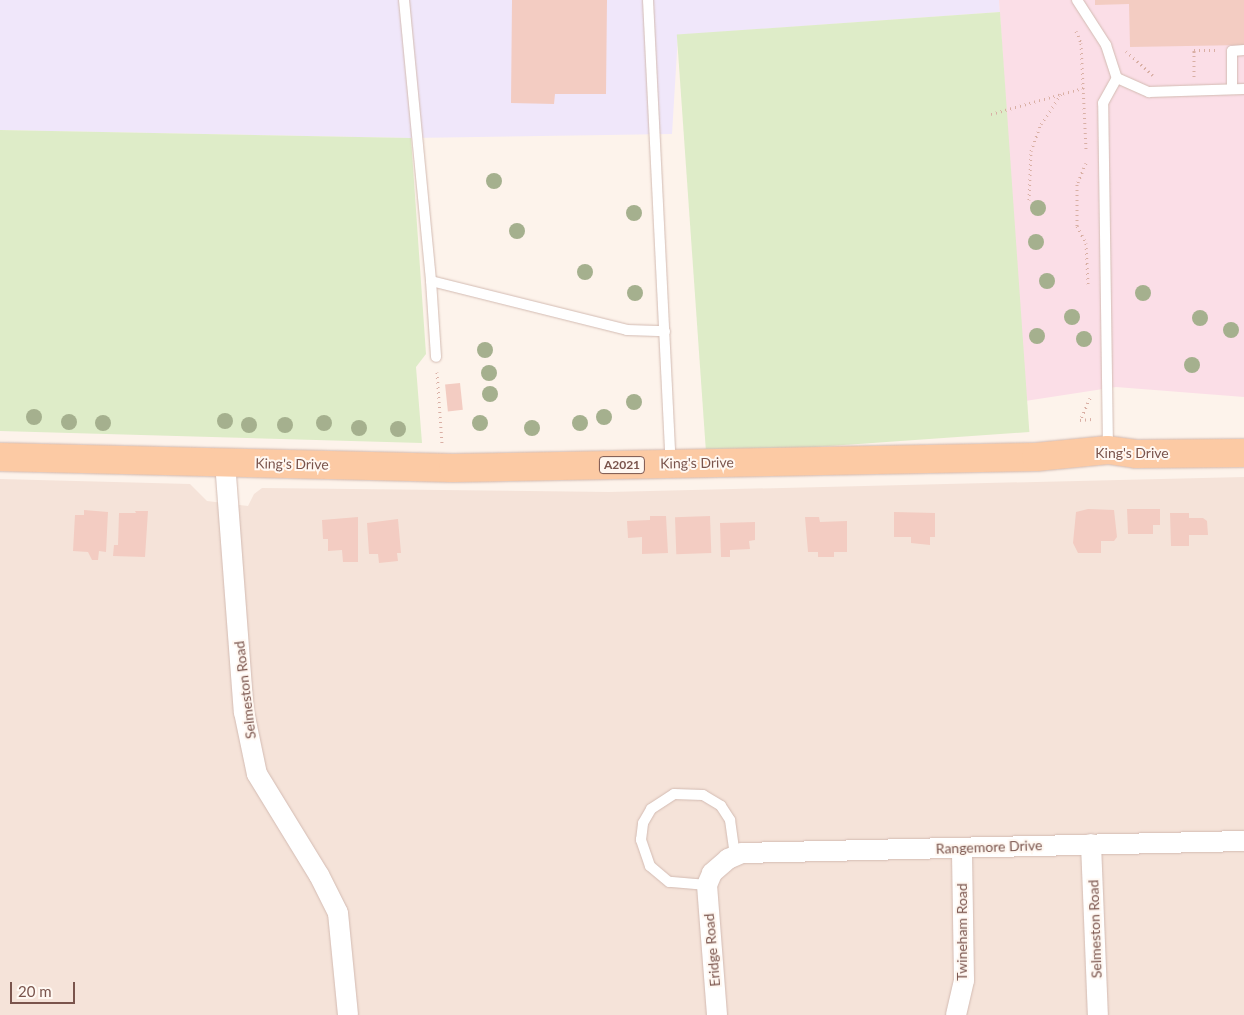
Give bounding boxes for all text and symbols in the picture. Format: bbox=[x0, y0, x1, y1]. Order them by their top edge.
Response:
street label: King's Drive bbox=[1095, 445, 1169, 461]
street label: King's Drive bbox=[660, 454, 734, 472]
street label: King's Drive bbox=[255, 455, 329, 473]
road number: A2021 bbox=[598, 456, 646, 474]
street label: Selmeston Road bbox=[231, 640, 259, 740]
street label: Rangemore Drive bbox=[935, 837, 1043, 857]
street label: Selmeston Road bbox=[1085, 879, 1105, 979]
street label: Twineham Road bbox=[954, 883, 970, 981]
street label: Eridge Road bbox=[700, 913, 724, 987]
scale bar bbox=[12, 972, 78, 1004]
text: 20 m bbox=[18, 982, 52, 1000]

